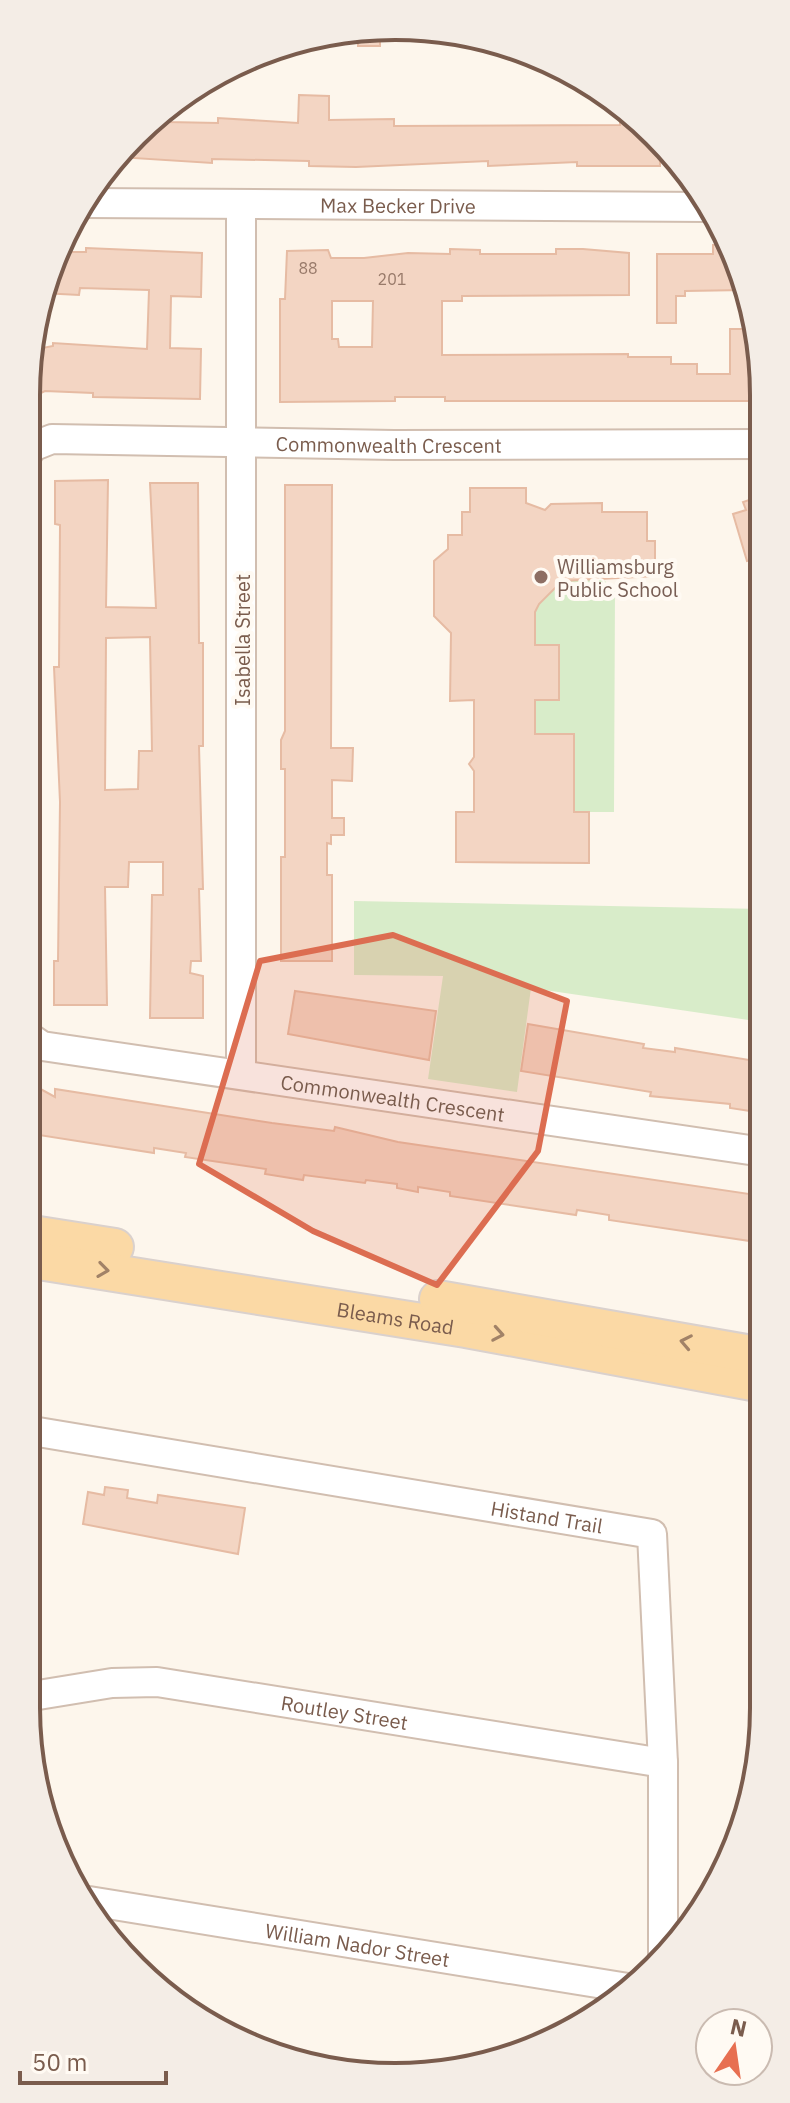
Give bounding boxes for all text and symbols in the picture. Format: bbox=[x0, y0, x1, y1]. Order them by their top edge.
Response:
street label: Max Becker Drive bbox=[320, 191, 476, 219]
house number: 88 bbox=[298, 258, 318, 278]
house number: 201 bbox=[378, 269, 406, 289]
street label: Commonwealth Crescent bbox=[275, 429, 502, 459]
place label: Williamsburg Public School bbox=[557, 553, 678, 603]
marker: Williamsburg Public School bbox=[532, 568, 550, 586]
street label: Isabella Street bbox=[229, 574, 256, 706]
street label: Commonwealth Crescent bbox=[279, 1068, 507, 1127]
one-way arrow bbox=[96, 1261, 110, 1278]
street label: Bleams Road bbox=[335, 1295, 456, 1340]
one-way arrow bbox=[491, 1325, 505, 1342]
one-way arrow bbox=[680, 1335, 693, 1352]
street label: Histand Trail bbox=[489, 1494, 605, 1539]
street label: Routley Street bbox=[279, 1689, 410, 1735]
street label: William Nador Street bbox=[263, 1916, 452, 1973]
north arrow bbox=[694, 2007, 774, 2087]
text: N bbox=[728, 2011, 750, 2043]
scale bar bbox=[20, 2035, 166, 2085]
text: 50 m bbox=[32, 2046, 87, 2078]

